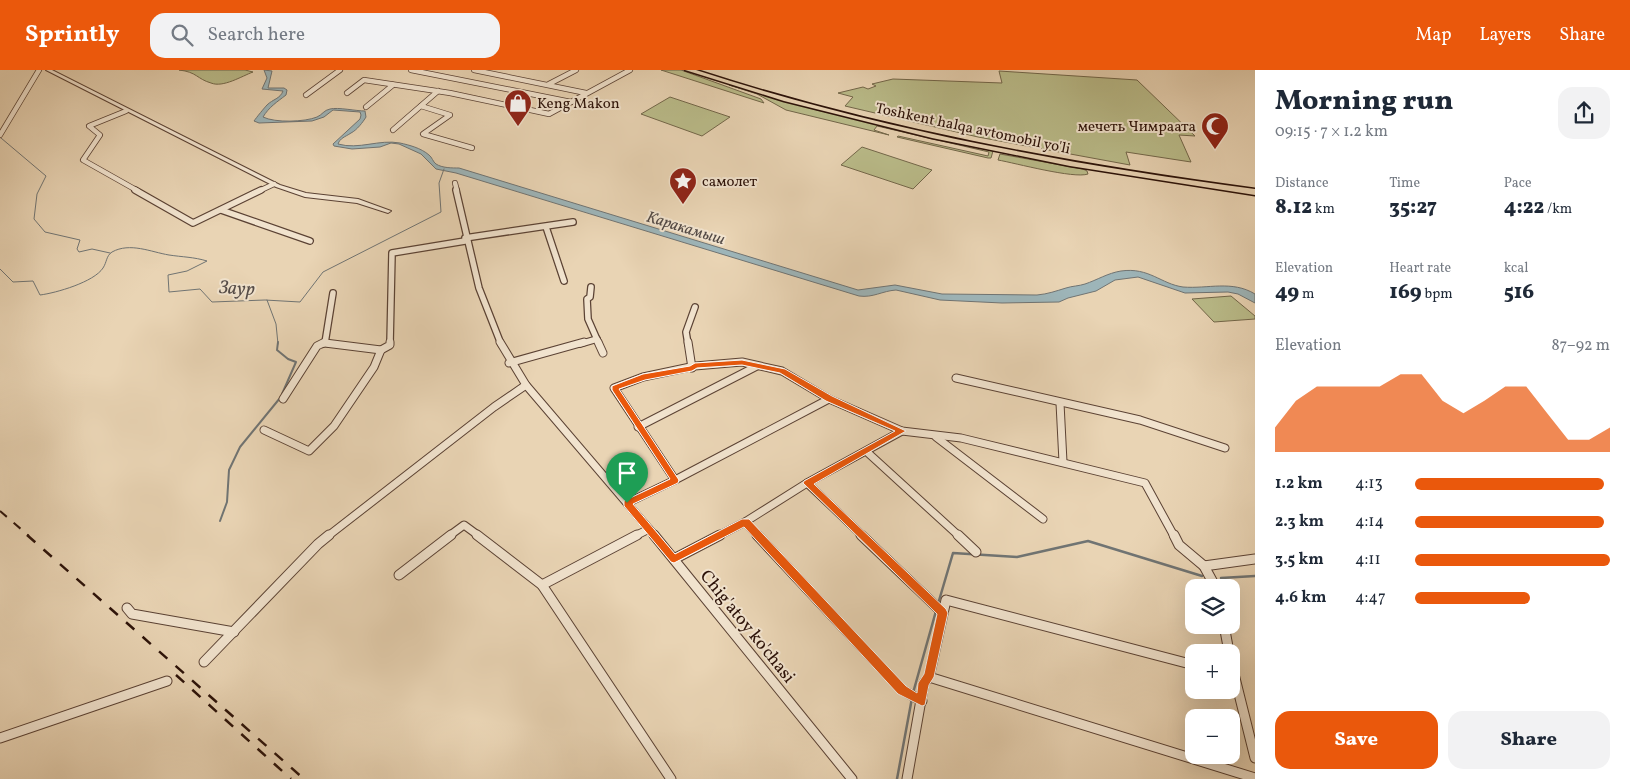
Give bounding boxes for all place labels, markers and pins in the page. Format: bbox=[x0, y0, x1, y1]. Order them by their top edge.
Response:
shop icon: Keng Makon bbox=[503, 88, 533, 127]
place label: Keng Makon bbox=[537, 94, 620, 115]
mosque icon: мечеть Чимраата bbox=[1200, 111, 1230, 150]
place label: мечеть Чимраата bbox=[1078, 117, 1196, 138]
place icon: самолет bbox=[668, 166, 698, 205]
place label: самолет bbox=[702, 172, 758, 193]
pin bbox=[606, 452, 648, 503]

